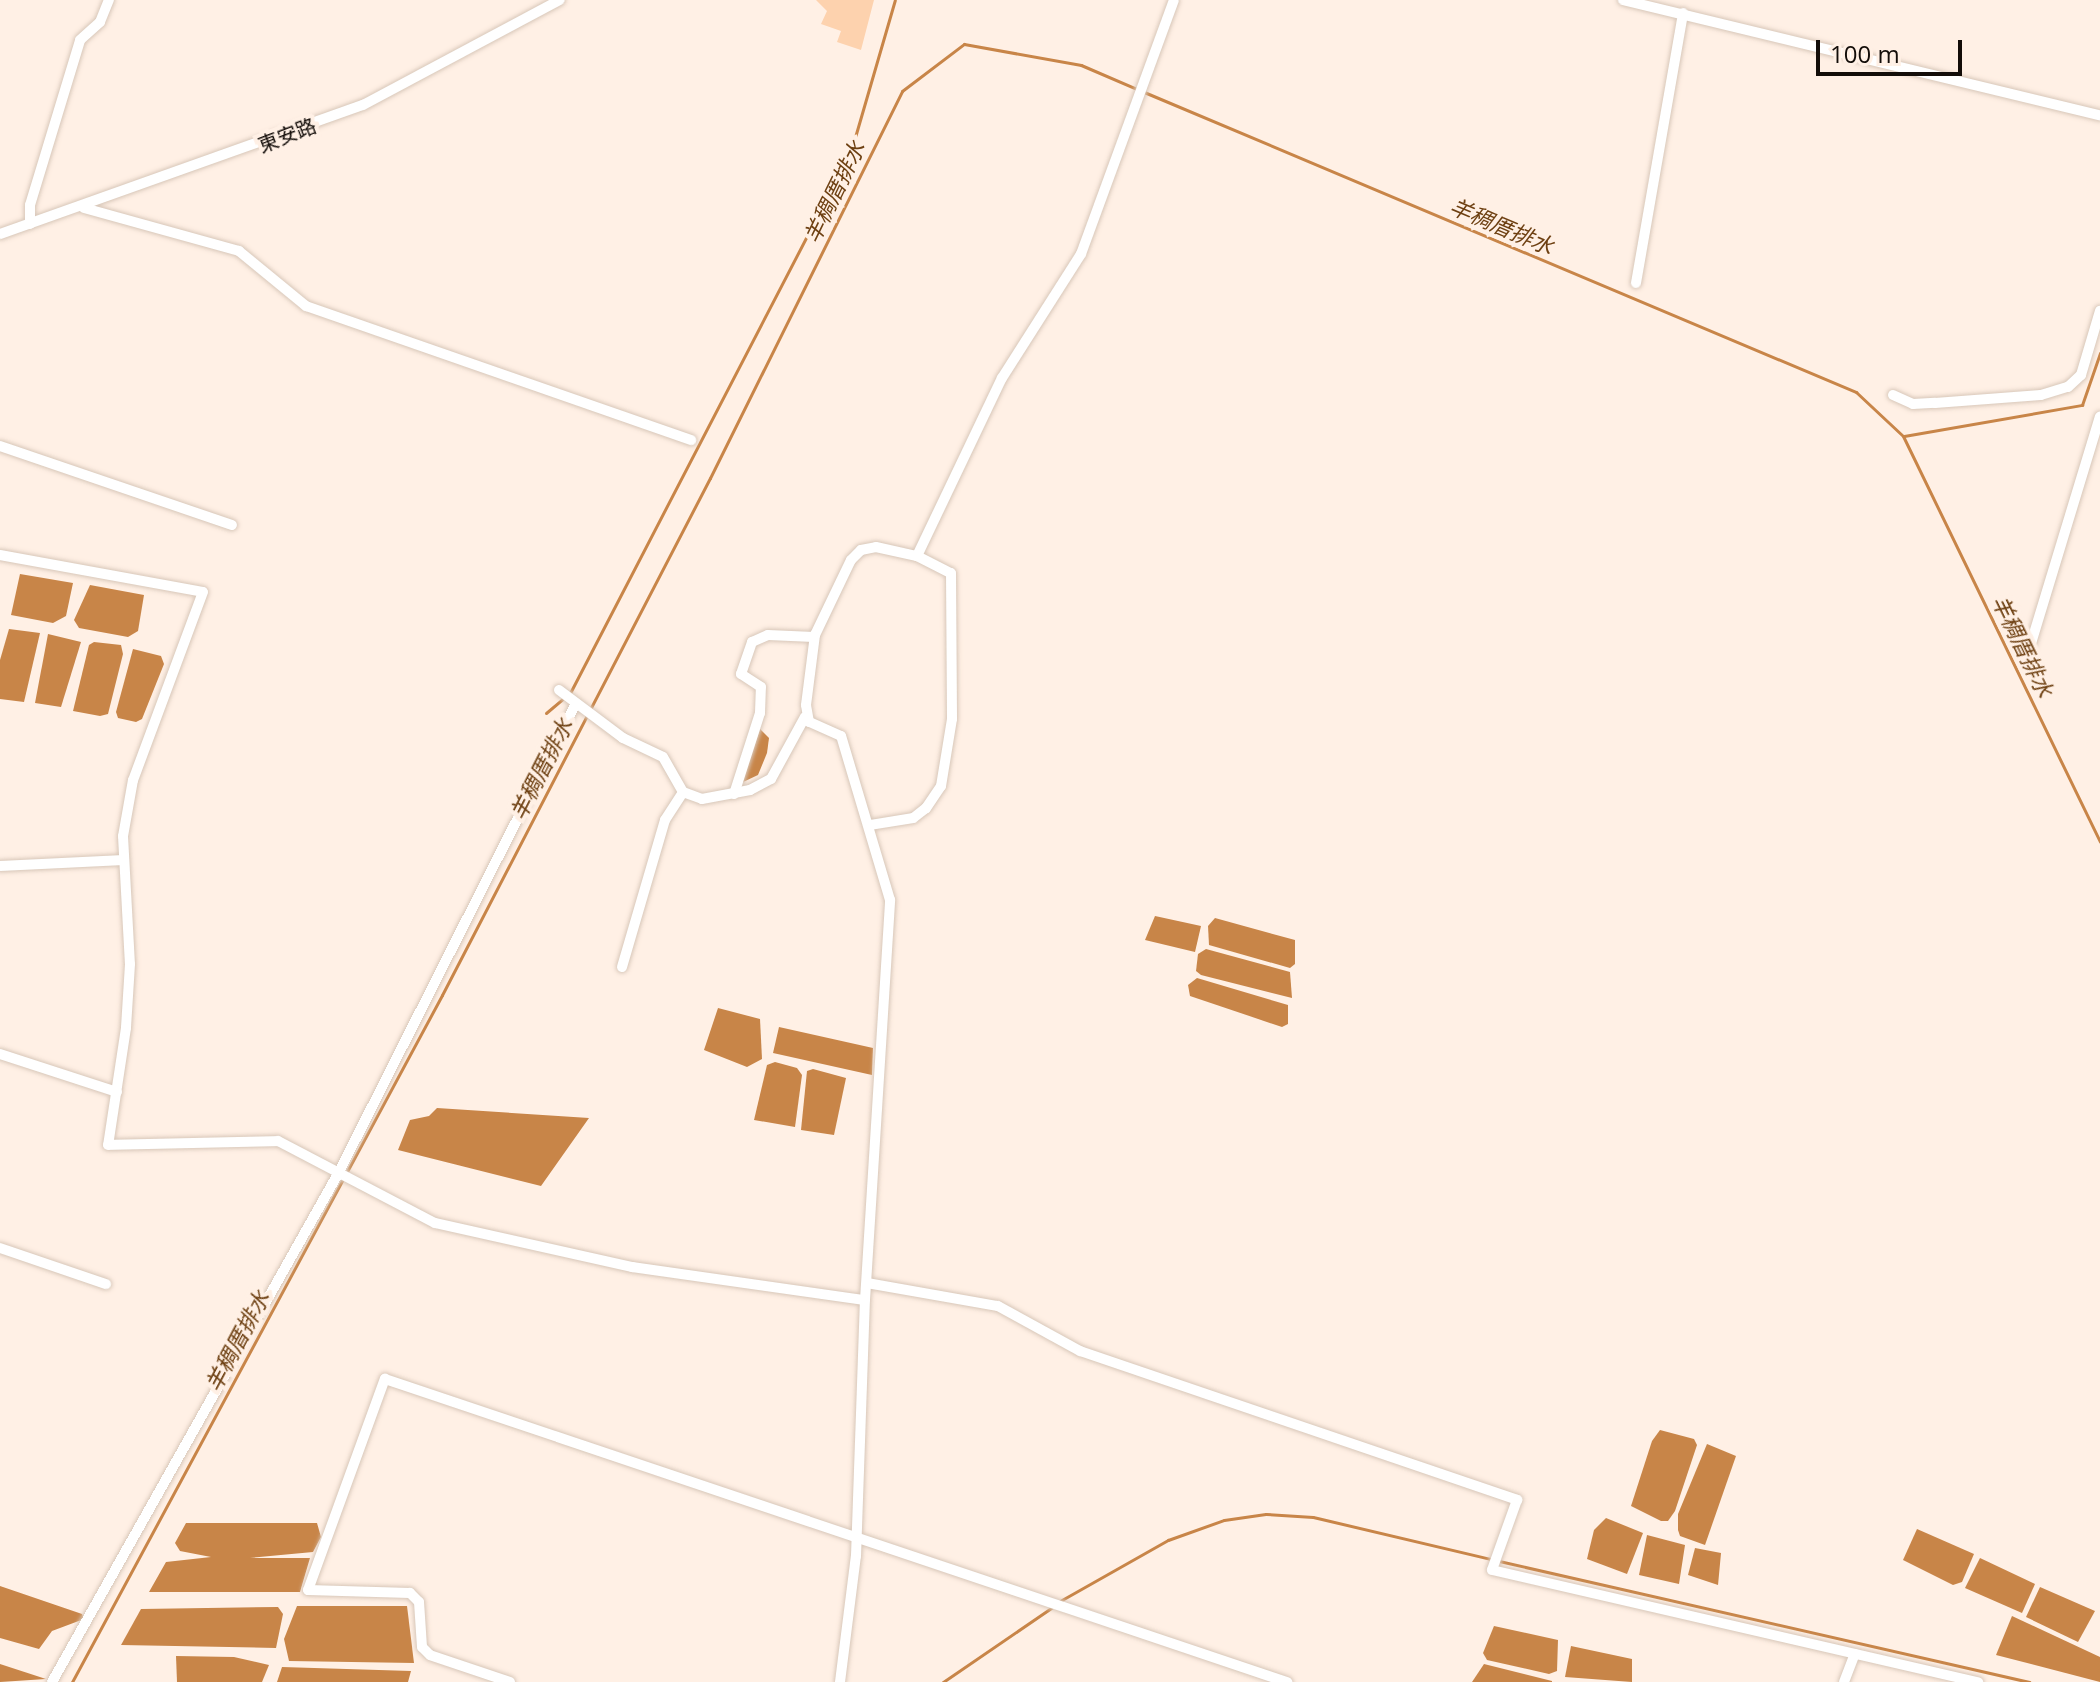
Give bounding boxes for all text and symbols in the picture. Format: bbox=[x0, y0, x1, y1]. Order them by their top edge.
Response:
scale bar bbox=[1820, 24, 1966, 74]
text: 100 m bbox=[1830, 37, 1900, 70]
street label: 東安路 bbox=[255, 113, 319, 157]
water label: 羊稠厝排水 bbox=[798, 137, 870, 247]
water label: 羊稠厝排水 bbox=[1446, 192, 1558, 260]
water label: 羊稠厝排水 bbox=[1987, 591, 2059, 701]
water label: 羊稠厝排水 bbox=[504, 714, 578, 824]
water label: 羊稠厝排水 bbox=[200, 1286, 274, 1396]

